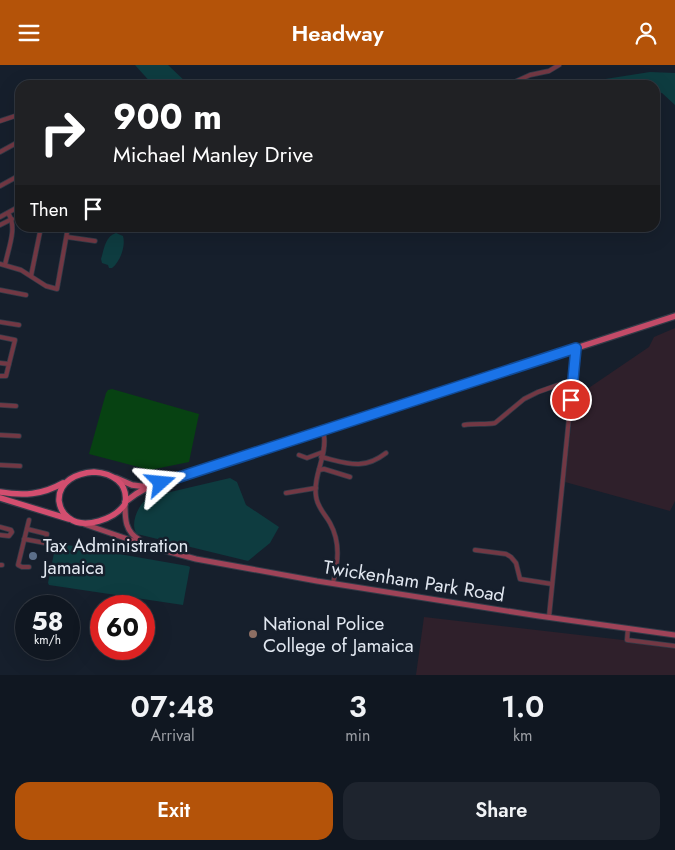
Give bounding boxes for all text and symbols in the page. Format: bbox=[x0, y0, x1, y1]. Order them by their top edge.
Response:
text: Headway bbox=[291, 17, 384, 49]
icon: menu bbox=[15, 19, 43, 47]
icon: person bbox=[632, 19, 660, 47]
text: 900 m bbox=[113, 92, 222, 142]
icon: right bbox=[30, 100, 95, 165]
text: Michael Manley Drive bbox=[113, 138, 313, 170]
icon: arrive bbox=[79, 195, 107, 223]
text: Then bbox=[30, 196, 69, 223]
pin bbox=[550, 379, 592, 421]
icon: arrive bbox=[557, 386, 585, 414]
position arrow bbox=[134, 456, 186, 508]
place label: Tax Administration Jamaica bbox=[40, 532, 189, 581]
marker: Tax Administration Jamaica bbox=[27, 550, 39, 562]
street label: Twickenham Park Road bbox=[321, 553, 507, 609]
speed limit sign: 60 bbox=[90, 595, 155, 660]
text: 58 bbox=[32, 603, 63, 639]
place label: National Police College of Jamaica bbox=[263, 610, 414, 659]
marker: National Police College of Jamaica bbox=[247, 628, 259, 640]
text: km/h bbox=[34, 631, 61, 649]
text: 07:48 bbox=[131, 685, 215, 728]
text: 3 bbox=[349, 685, 367, 728]
text: 1.0 bbox=[501, 685, 544, 728]
text: Arrival bbox=[151, 724, 195, 747]
text: min bbox=[345, 724, 370, 747]
text: km bbox=[513, 724, 532, 747]
button: Exit bbox=[15, 782, 333, 840]
button: Share bbox=[343, 782, 660, 840]

